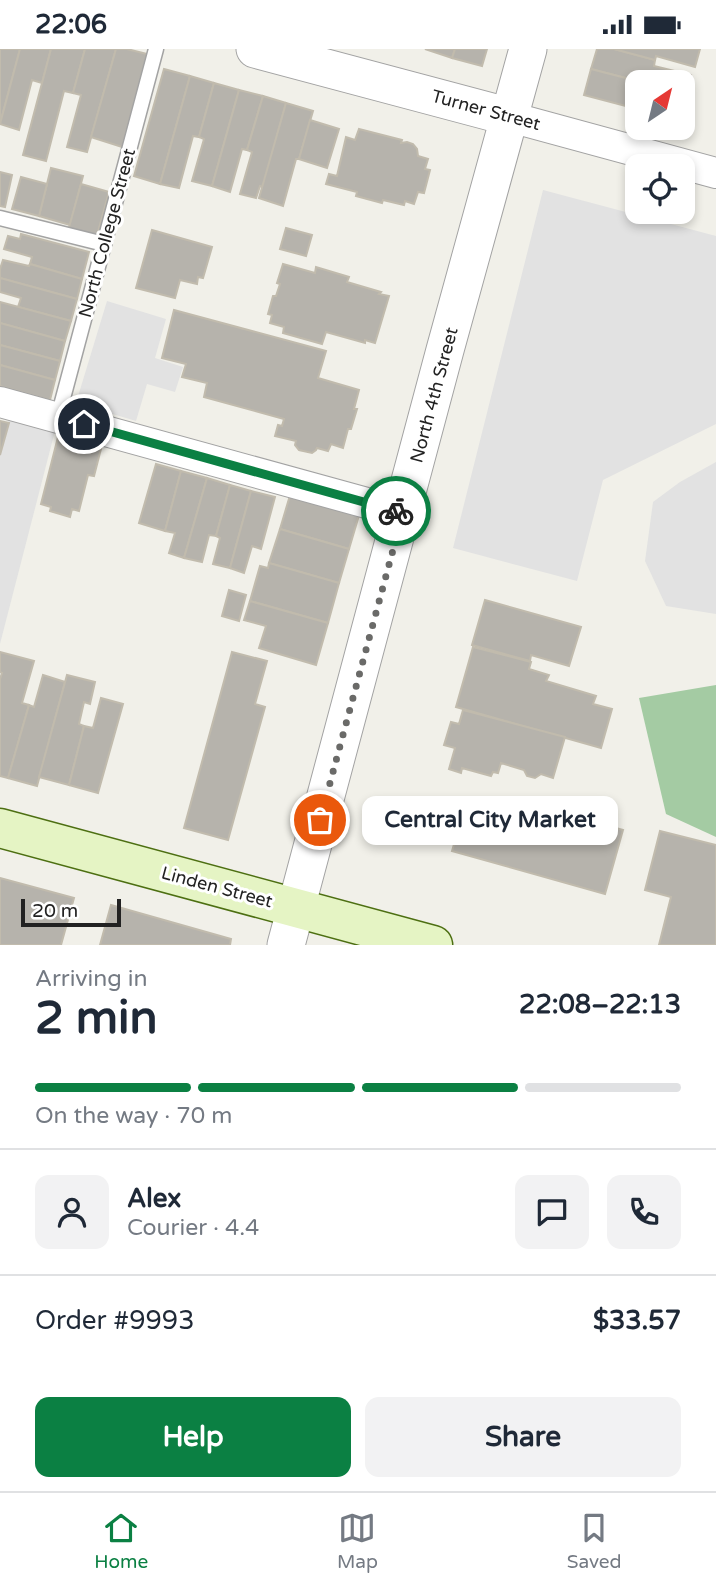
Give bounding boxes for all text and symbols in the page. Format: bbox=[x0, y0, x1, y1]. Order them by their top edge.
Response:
text: 22:06 bbox=[35, 9, 107, 40]
north arrow bbox=[625, 70, 695, 140]
map controls bbox=[625, 70, 695, 224]
street label: Turner Street bbox=[429, 85, 543, 135]
street label: North College Street bbox=[74, 146, 140, 320]
button: locate bbox=[625, 154, 695, 224]
street label: North 4th Street bbox=[405, 325, 463, 465]
pin bbox=[54, 394, 114, 454]
icon: home bbox=[65, 405, 103, 443]
courier bbox=[361, 476, 431, 546]
icon: bike bbox=[377, 492, 415, 530]
pin bbox=[290, 790, 350, 850]
callout: Central City Market bbox=[362, 795, 618, 845]
icon: bag bbox=[301, 801, 339, 839]
text: Central City Market bbox=[384, 806, 596, 834]
street label: Linden Street bbox=[159, 862, 275, 912]
scale bar bbox=[21, 896, 121, 928]
text: 20 m bbox=[32, 900, 78, 922]
text: Arriving in bbox=[35, 965, 148, 993]
text: 22:08–22:13 bbox=[519, 989, 681, 1020]
text: 2 min bbox=[35, 991, 158, 1046]
text: On the way · 70 m bbox=[35, 1102, 232, 1130]
button: person bbox=[35, 1175, 109, 1249]
button: chat bbox=[515, 1175, 589, 1249]
button: phone bbox=[607, 1175, 681, 1249]
text: Alex bbox=[127, 1183, 181, 1214]
text: Courier · 4.4 bbox=[127, 1214, 259, 1242]
text: Order #9993 bbox=[35, 1305, 195, 1336]
text: $33.57 bbox=[593, 1305, 681, 1336]
button: Help bbox=[35, 1397, 351, 1477]
button: Share bbox=[365, 1397, 681, 1477]
tab: Home bbox=[94, 1509, 148, 1573]
tab: Map bbox=[337, 1509, 378, 1573]
tab: Saved bbox=[567, 1509, 622, 1573]

